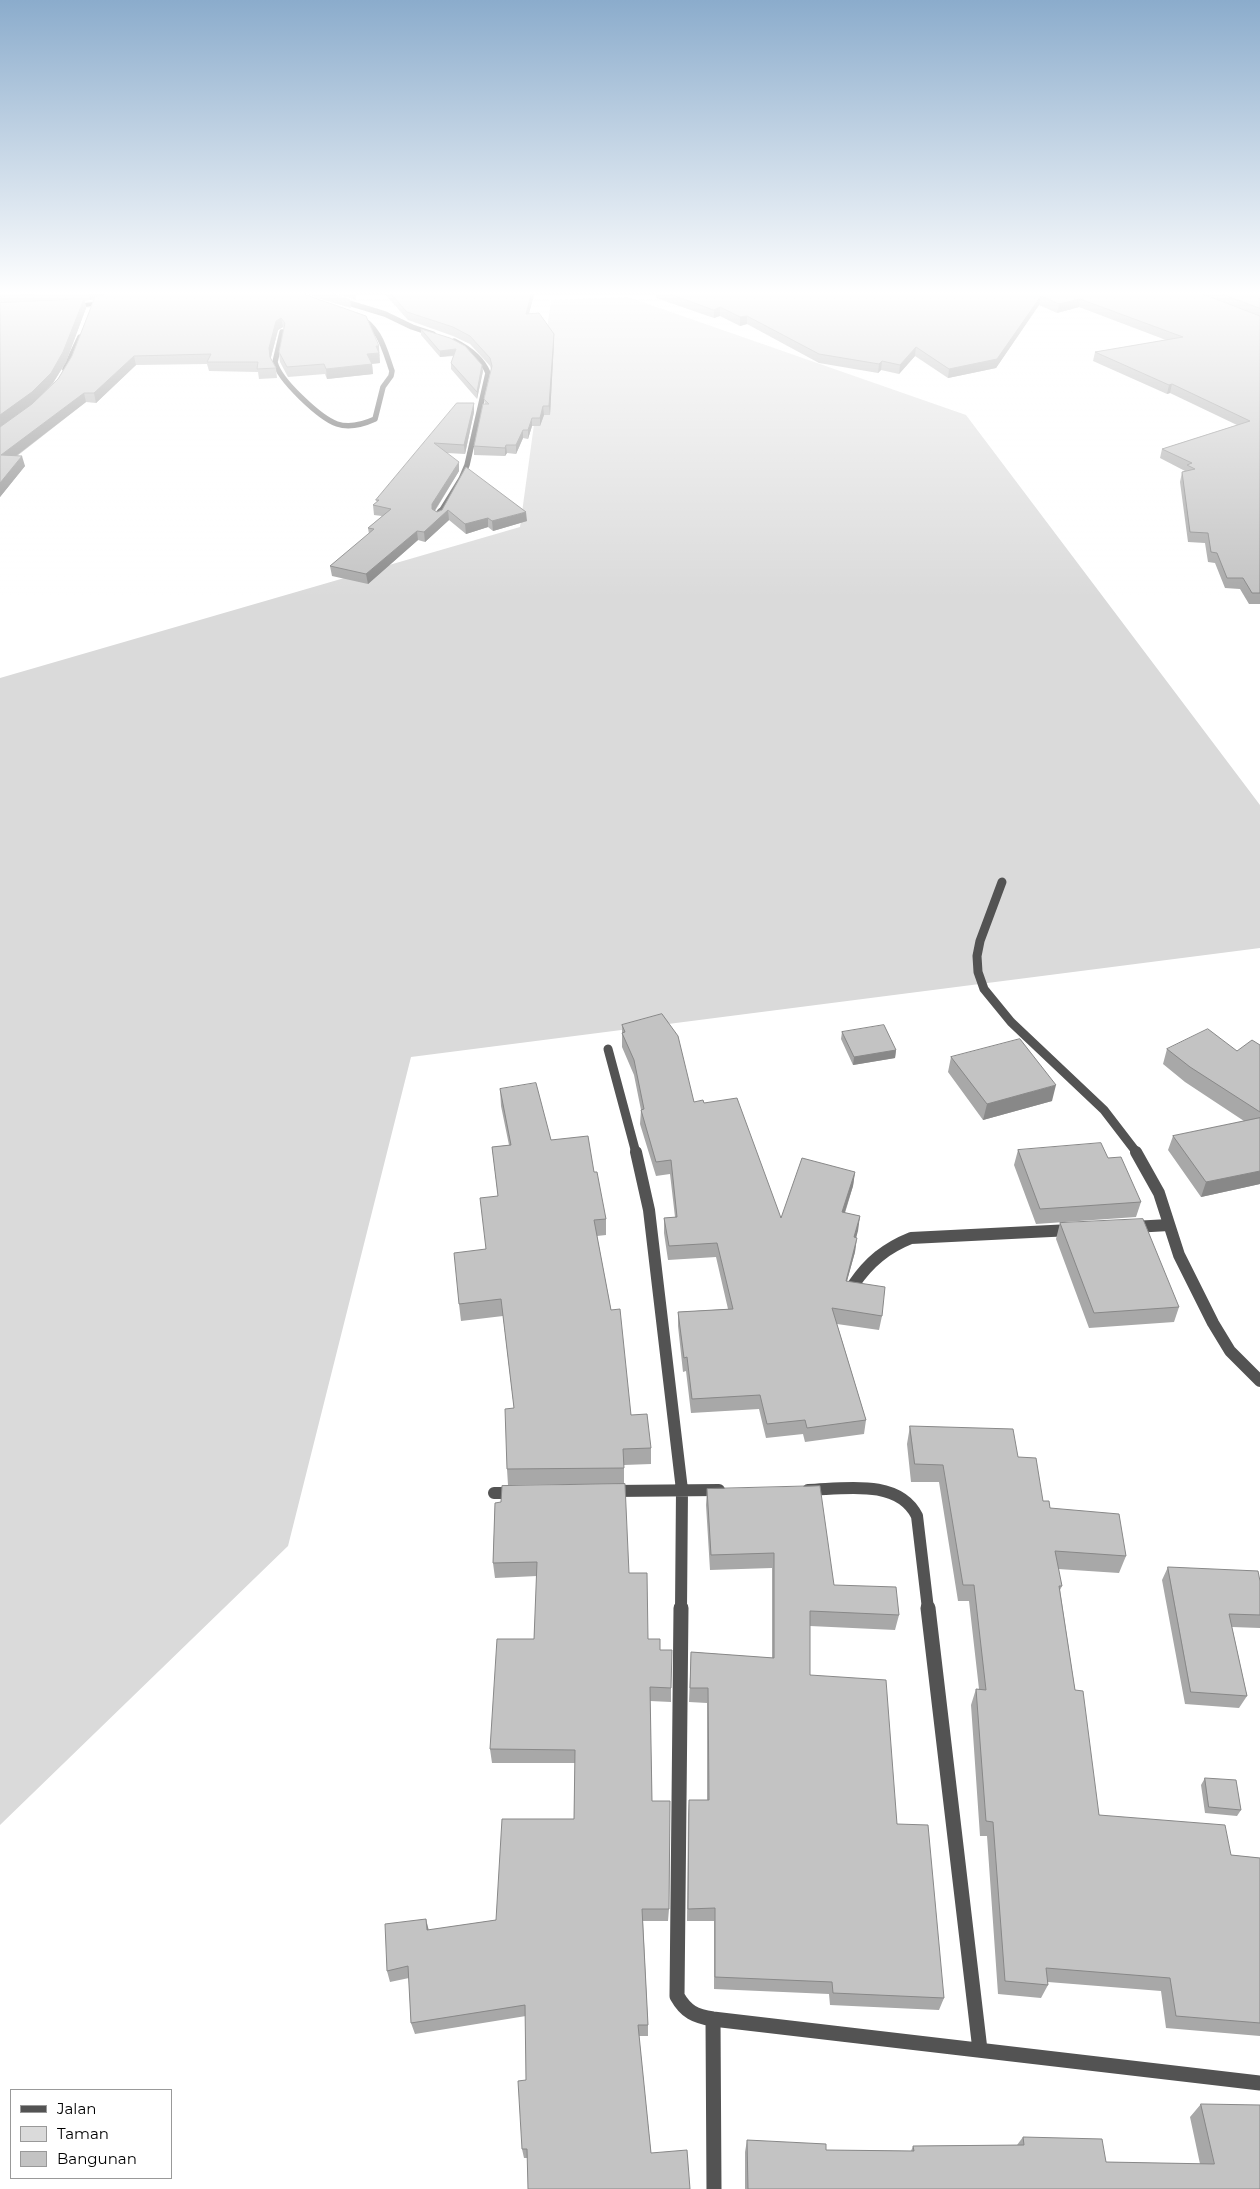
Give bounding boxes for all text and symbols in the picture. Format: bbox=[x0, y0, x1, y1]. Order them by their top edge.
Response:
legend bbox=[10, 2089, 172, 2179]
text: Jalan bbox=[57, 2099, 96, 2118]
text: Taman bbox=[57, 2124, 109, 2143]
text: Bangunan bbox=[57, 2149, 137, 2168]

